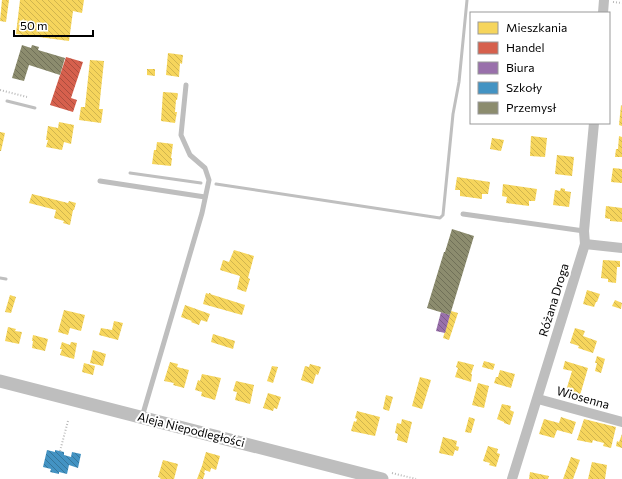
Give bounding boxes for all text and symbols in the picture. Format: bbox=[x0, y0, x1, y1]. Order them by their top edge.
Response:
scale bar bbox=[14, 12, 93, 38]
legend bbox=[470, 12, 610, 124]
text: 50 m bbox=[20, 18, 48, 32]
text: Mieszkania bbox=[506, 20, 567, 34]
text: Handel bbox=[506, 40, 544, 54]
text: Biura bbox=[506, 60, 534, 74]
text: Szkoły bbox=[506, 80, 542, 94]
text: Przemysł bbox=[506, 100, 557, 114]
street label: Różana Droga bbox=[535, 261, 571, 338]
street label: Wiosenna bbox=[555, 383, 611, 411]
street label: Aleja Niepodległości bbox=[136, 409, 246, 449]

